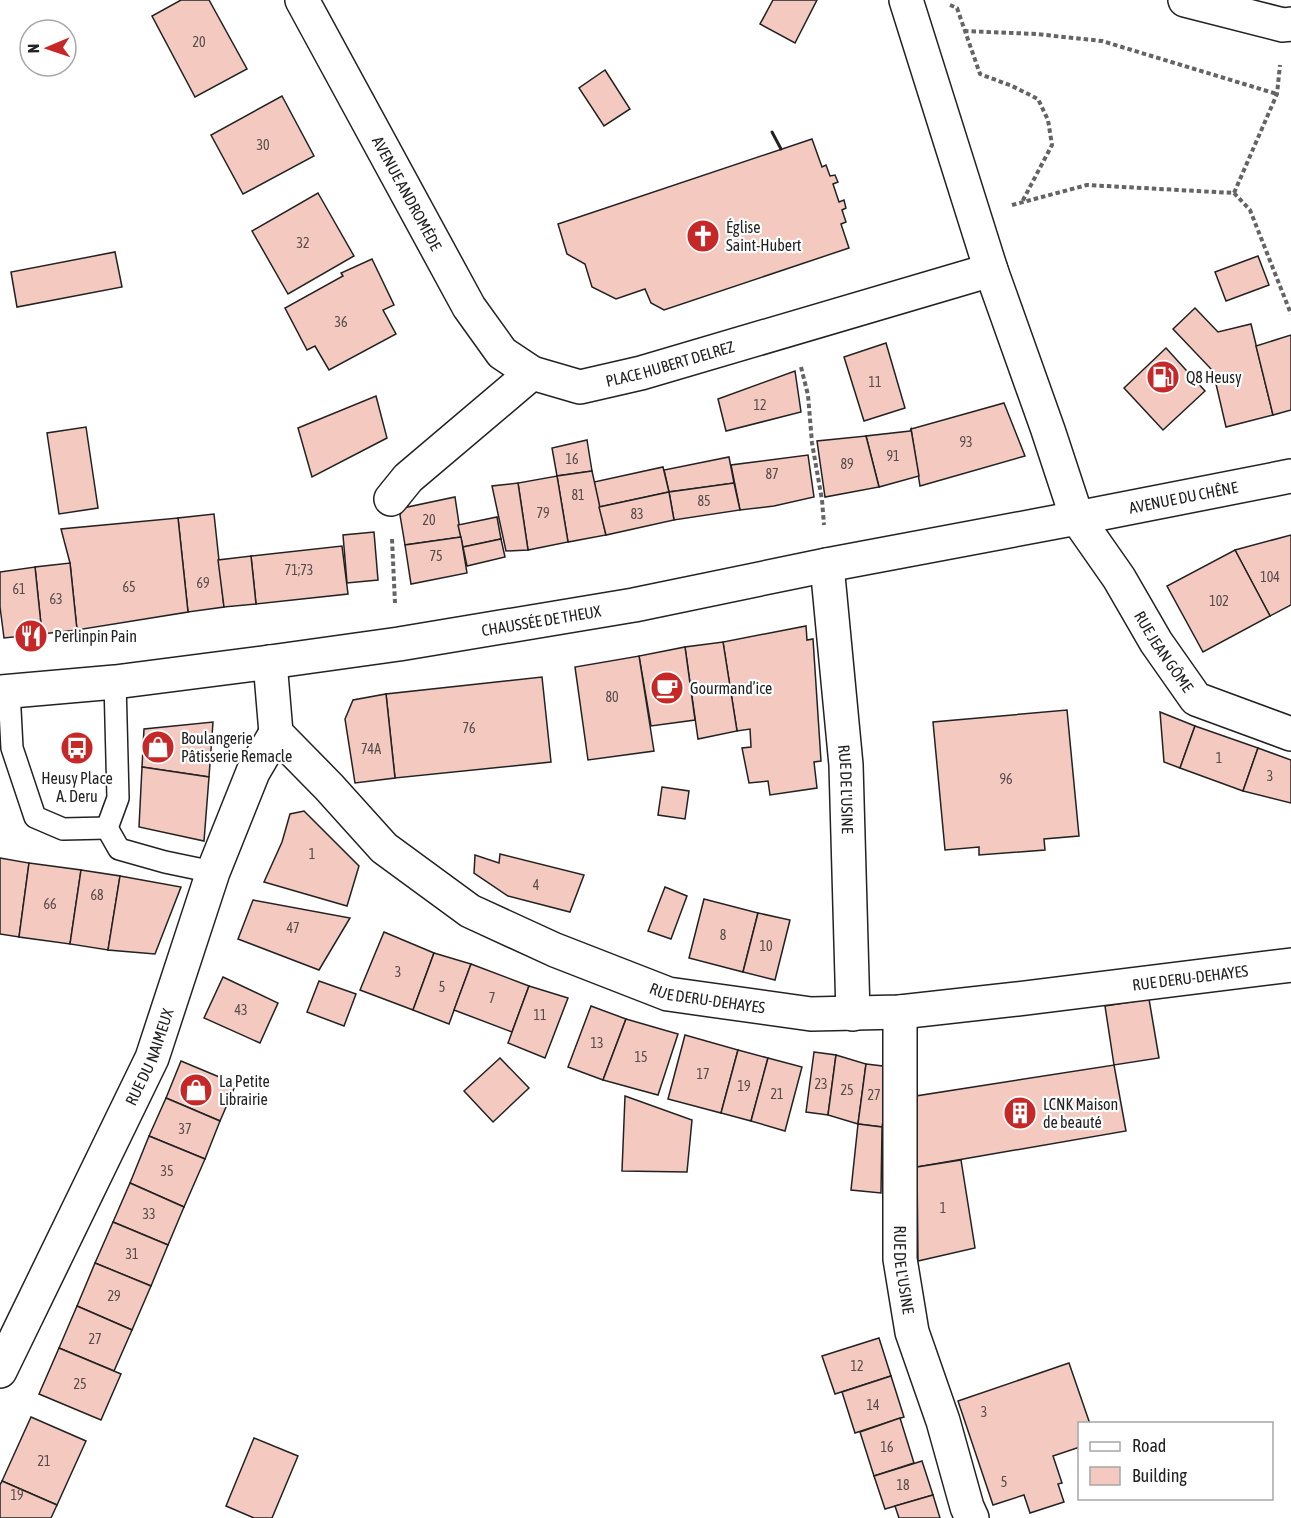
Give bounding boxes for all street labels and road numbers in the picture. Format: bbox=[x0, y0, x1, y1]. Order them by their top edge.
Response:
street label: AVENUE ANDROMÈDE bbox=[369, 133, 445, 253]
street label: PLACE HUBERT DELREZ bbox=[604, 337, 736, 390]
street label: AVENUE DU CHÊNE bbox=[1127, 478, 1239, 517]
street label: CHAUSSÉE DE THEUX bbox=[480, 602, 603, 639]
street label: RUE JEAN GÔME bbox=[1131, 608, 1197, 696]
street label: RUE DE L'USINE bbox=[835, 744, 857, 834]
street label: RUE DERU-DEHAYES bbox=[1131, 961, 1249, 994]
street label: RUE DERU-DEHAYES bbox=[647, 979, 766, 1017]
street label: RUE DU NAIMEUX bbox=[121, 1006, 177, 1108]
street label: RUE DE L'USINE bbox=[891, 1225, 918, 1315]

